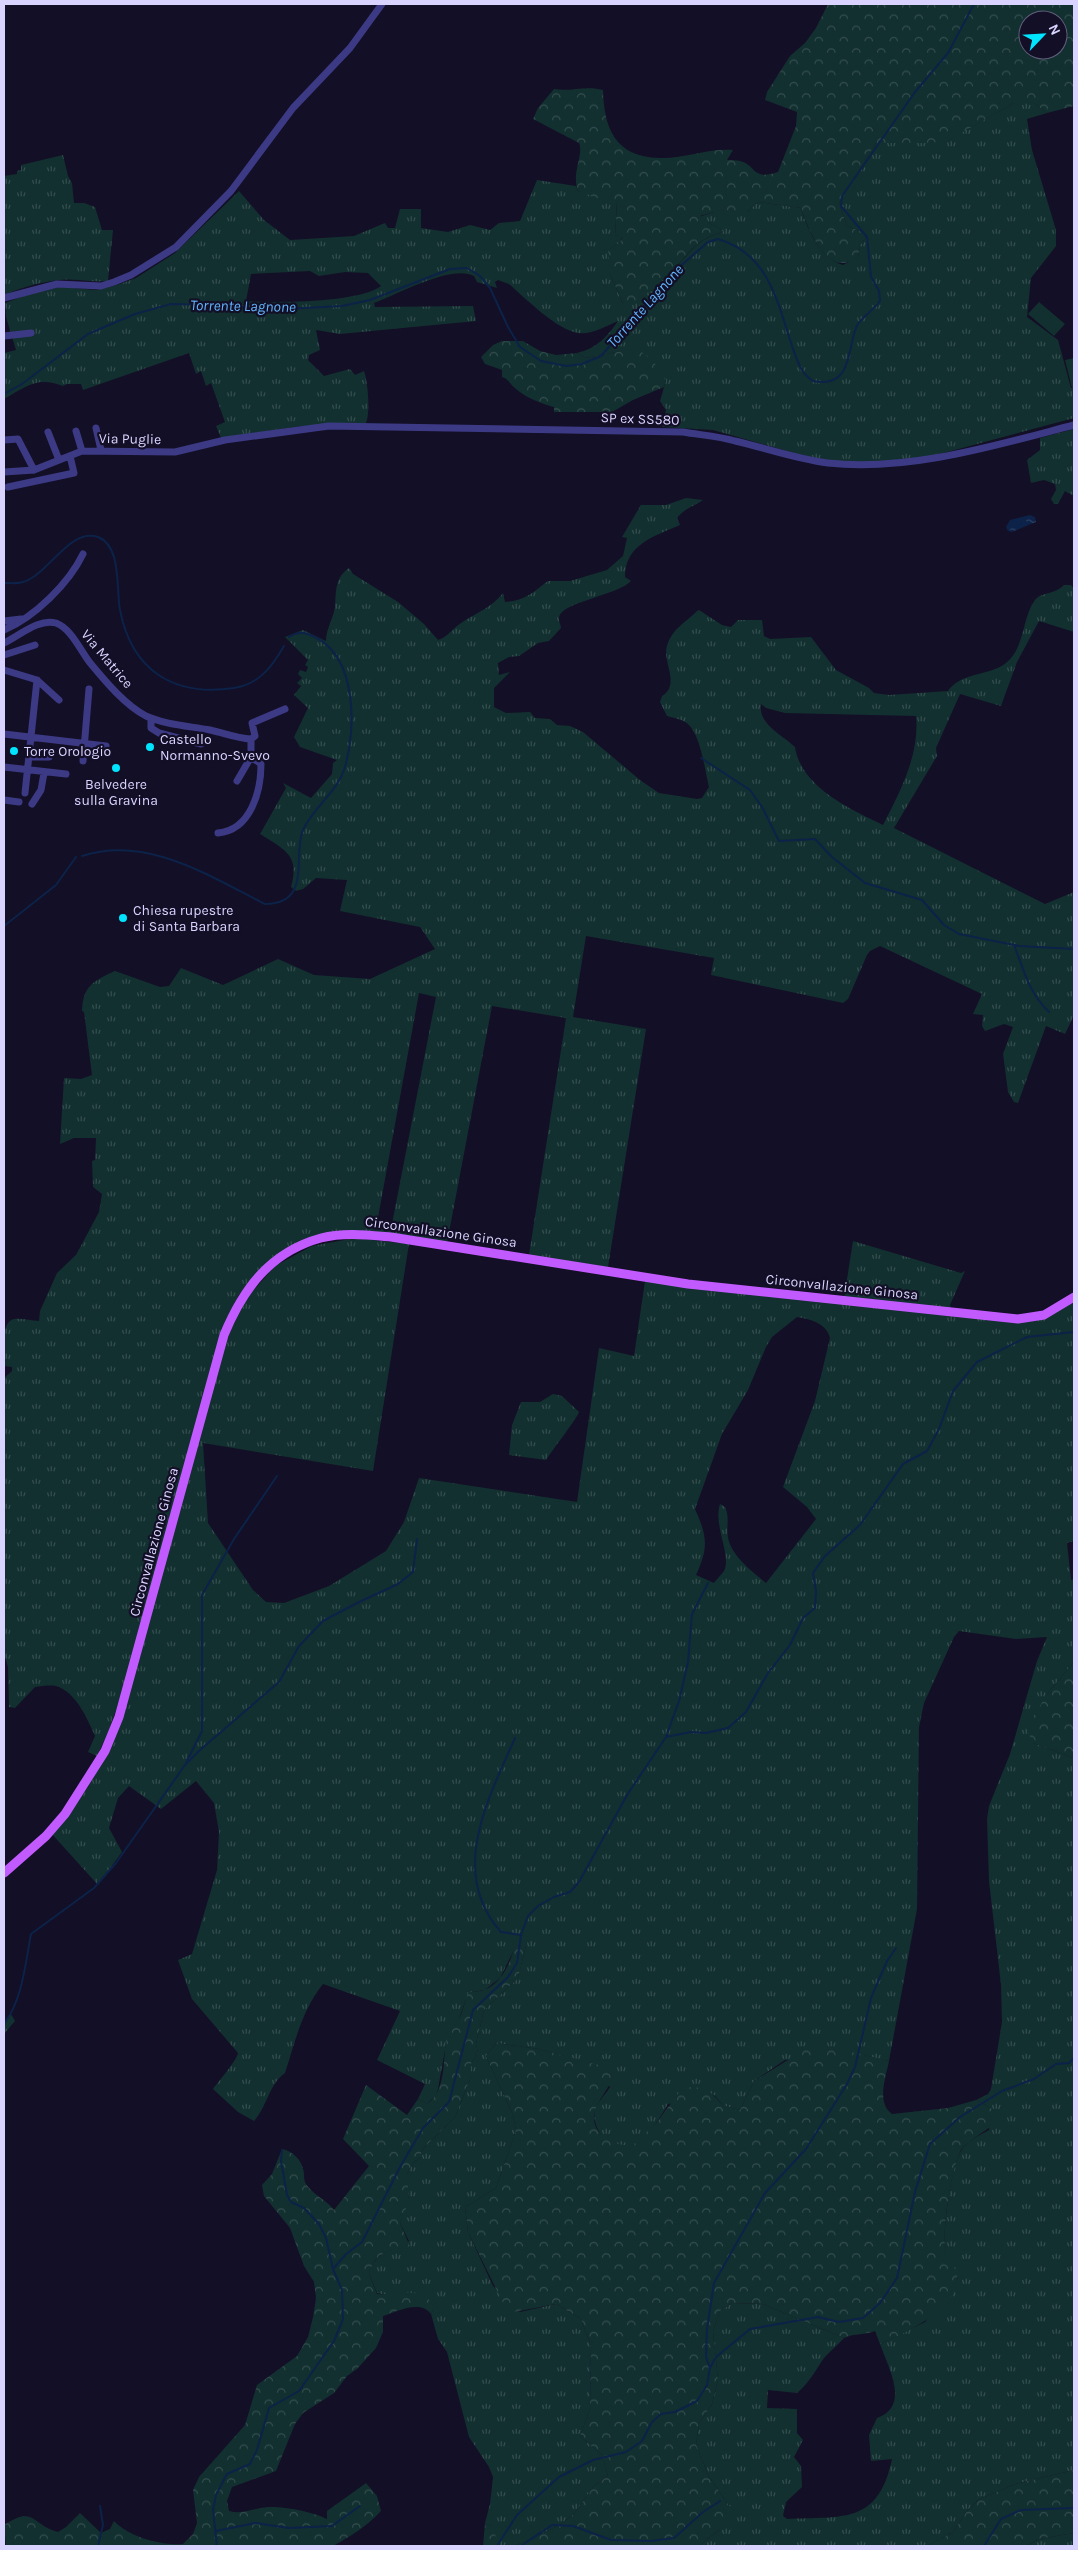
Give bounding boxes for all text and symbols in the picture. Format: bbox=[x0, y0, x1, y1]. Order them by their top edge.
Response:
north arrow bbox=[1018, 10, 1068, 60]
text: N bbox=[1045, 22, 1064, 38]
water label: Torrente Lagnone bbox=[603, 261, 687, 351]
water label: Torrente Lagnone bbox=[190, 296, 296, 316]
street label: SP ex SS580 bbox=[600, 409, 680, 429]
street label: Via Puglie bbox=[99, 430, 161, 448]
street label: Via Matrice bbox=[77, 626, 137, 692]
place label: Castello Normanno-Svevo bbox=[160, 731, 270, 764]
marker: Castello Normanno-Svevo bbox=[144, 741, 156, 753]
place label: Torre Orologio bbox=[24, 743, 111, 760]
marker: Torre Orologio bbox=[8, 745, 20, 757]
marker: Belvedere sulla Gravina bbox=[110, 762, 122, 774]
place label: Belvedere sulla Gravina bbox=[74, 776, 158, 809]
place label: Chiesa rupestre di Santa Barbara bbox=[133, 902, 240, 935]
marker: Chiesa rupestre di Santa Barbara bbox=[117, 912, 129, 924]
street label: Circonvallazione Ginosa bbox=[364, 1213, 518, 1251]
street label: Circonvallazione Ginosa bbox=[765, 1271, 919, 1303]
street label: Circonvallazione Ginosa bbox=[126, 1466, 182, 1618]

